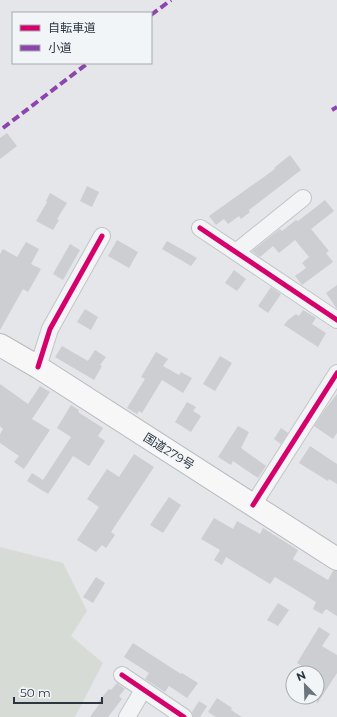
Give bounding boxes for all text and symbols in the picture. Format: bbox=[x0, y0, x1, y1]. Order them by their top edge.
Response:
legend bbox=[12, 12, 152, 64]
text: 自転車道 bbox=[48, 20, 96, 35]
text: 小道 bbox=[48, 40, 72, 55]
street label: 国道279号 bbox=[141, 429, 197, 473]
north arrow bbox=[285, 665, 325, 705]
text: N bbox=[294, 668, 308, 684]
scale bar bbox=[14, 679, 102, 705]
text: 50 m bbox=[20, 685, 51, 700]

